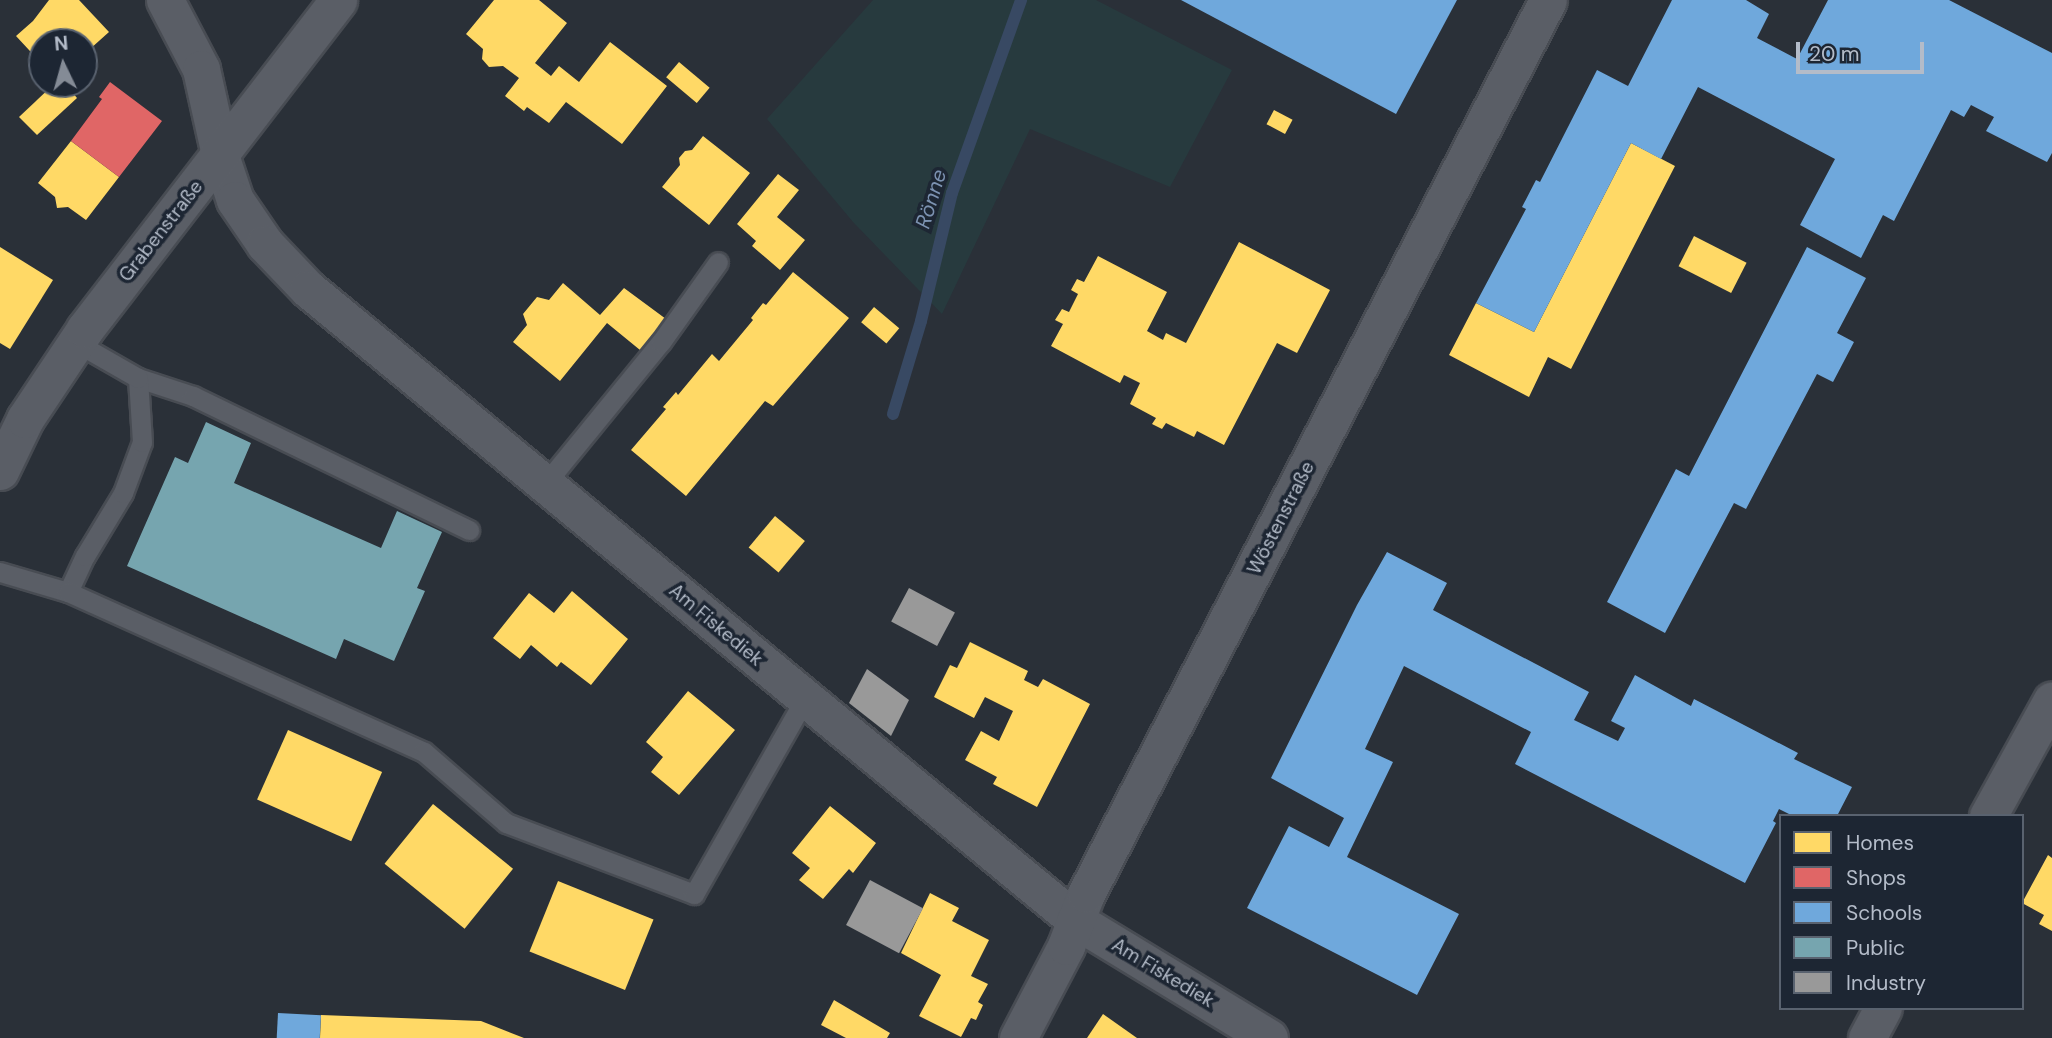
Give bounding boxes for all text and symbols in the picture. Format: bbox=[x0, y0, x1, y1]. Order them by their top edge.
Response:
north arrow bbox=[28, 28, 98, 98]
scale bar bbox=[1800, 28, 1928, 72]
text: N bbox=[53, 31, 69, 57]
text: 20 m bbox=[1809, 40, 1860, 68]
water label: Rönne bbox=[910, 166, 952, 232]
street label: Grabenstraße bbox=[114, 176, 208, 286]
street label: Wöstenstraße bbox=[1243, 458, 1319, 578]
street label: Am Fiskediek bbox=[664, 579, 768, 671]
legend bbox=[1779, 814, 2024, 1010]
text: Homes bbox=[1846, 829, 1914, 857]
text: Shops bbox=[1846, 864, 1906, 892]
text: Schools bbox=[1846, 899, 1922, 927]
street label: Am Fiskediek bbox=[1108, 934, 1218, 1012]
text: Public bbox=[1846, 934, 1905, 962]
text: Industry bbox=[1846, 969, 1926, 997]

